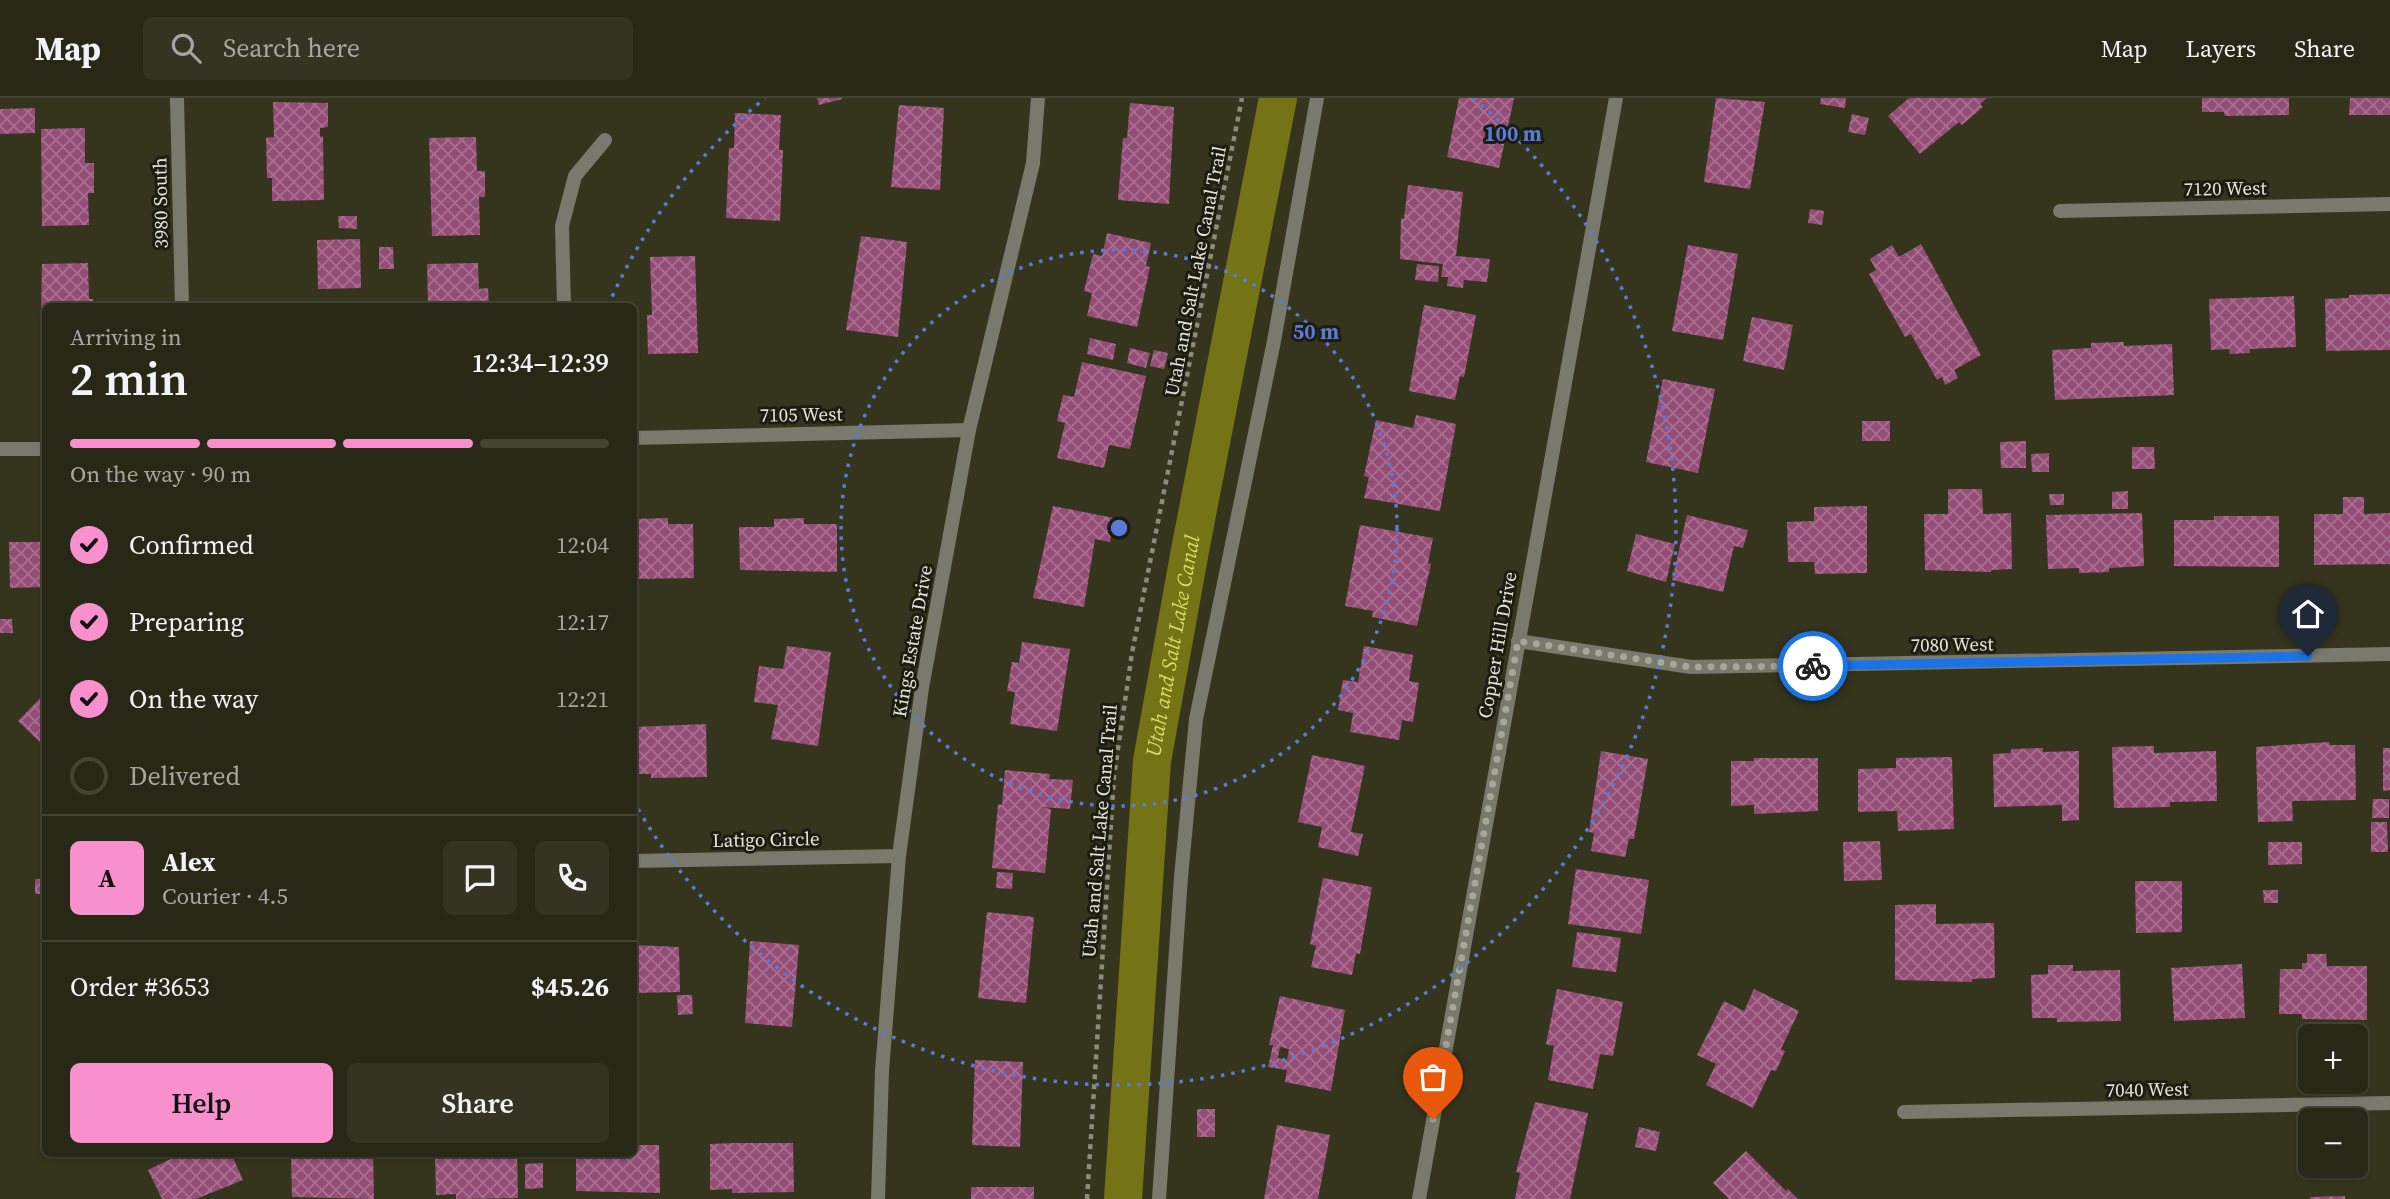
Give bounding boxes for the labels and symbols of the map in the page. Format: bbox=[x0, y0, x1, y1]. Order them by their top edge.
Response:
text: 100 m bbox=[1484, 119, 1542, 148]
street label: Utah and Salt Lake Canal Trail bbox=[1158, 143, 1232, 398]
street label: 3980 South bbox=[146, 157, 174, 249]
street label: 7120 West bbox=[2183, 174, 2267, 202]
text: 50 m bbox=[1293, 317, 1339, 346]
street label: 7105 West bbox=[759, 400, 843, 428]
centre of rings bbox=[1107, 516, 1131, 540]
water label: Utah and Salt Lake Canal bbox=[1138, 532, 1207, 759]
street label: Kings Estate Drive bbox=[886, 563, 938, 719]
street label: Copper Hill Drive bbox=[1471, 570, 1523, 720]
pin bbox=[2278, 584, 2338, 656]
street label: 7080 West bbox=[1910, 630, 1994, 658]
courier bbox=[1778, 631, 1848, 701]
street label: Utah and Salt Lake Canal Trail bbox=[1075, 703, 1123, 959]
street label: Latigo Circle bbox=[712, 825, 820, 853]
pin bbox=[1403, 1047, 1463, 1119]
street label: 7040 West bbox=[2105, 1075, 2189, 1103]

